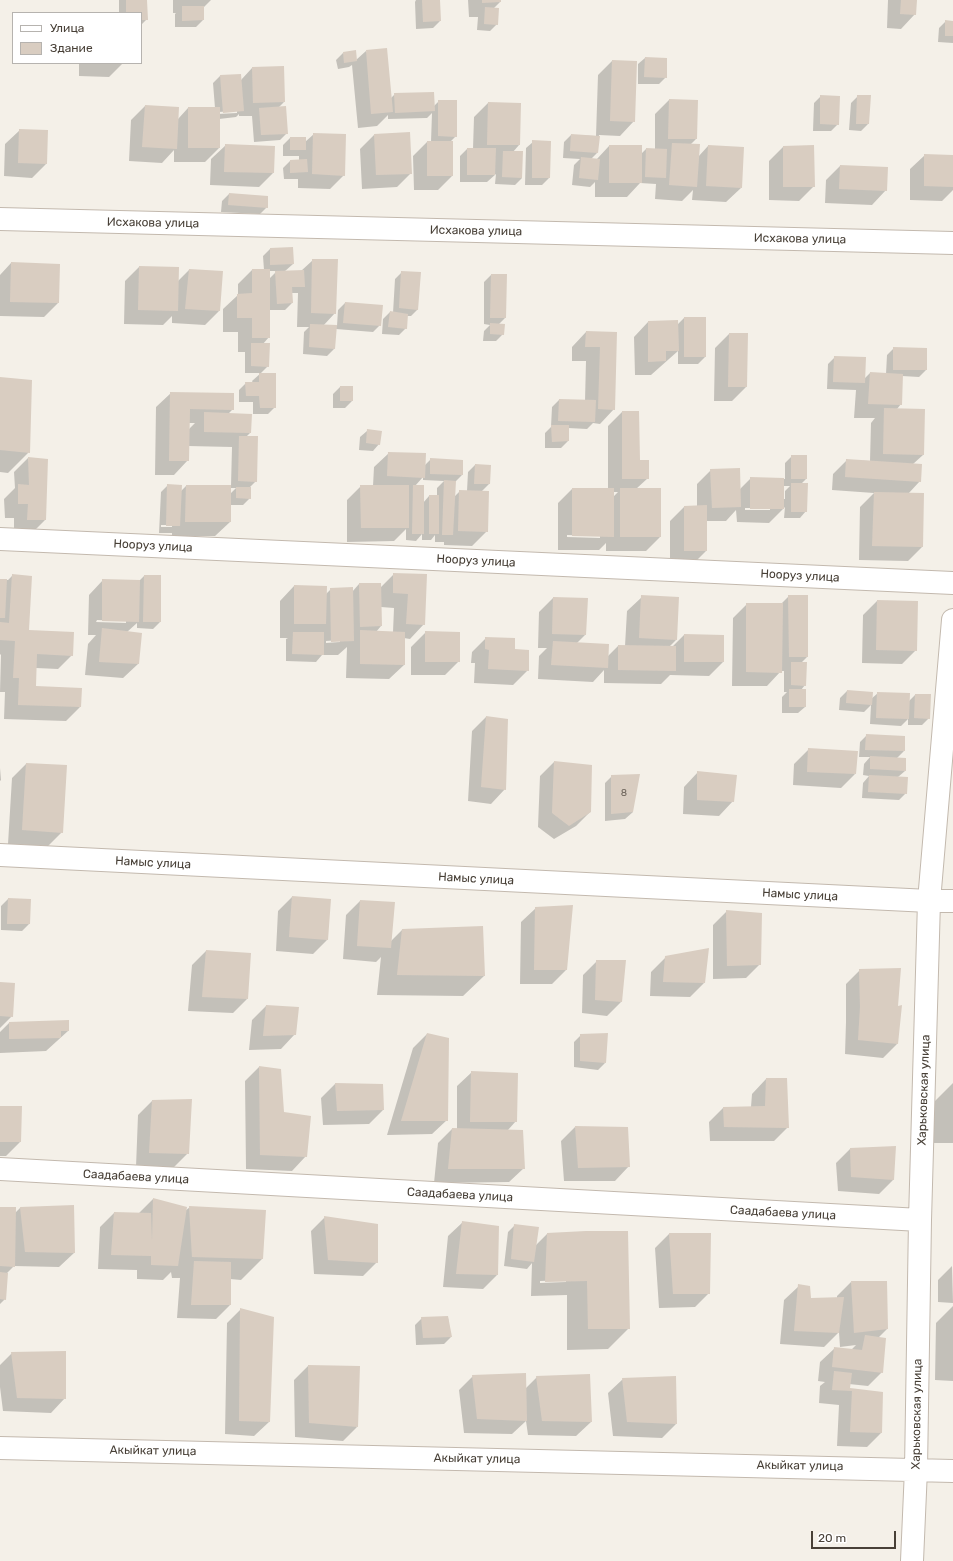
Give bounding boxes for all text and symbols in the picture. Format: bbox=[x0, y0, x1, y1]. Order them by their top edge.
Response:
legend bbox=[12, 12, 142, 64]
text: Улица bbox=[50, 21, 84, 35]
text: Здание bbox=[50, 41, 93, 55]
street label: Исхакова улица bbox=[107, 215, 199, 231]
street label: Исхакова улица bbox=[430, 223, 522, 239]
street label: Исхакова улица bbox=[754, 231, 846, 247]
street label: Нооруз улица bbox=[113, 537, 193, 555]
street label: Нооруз улица bbox=[436, 552, 516, 570]
street label: Нооруз улица bbox=[760, 567, 840, 585]
house number: 8 bbox=[621, 787, 627, 799]
street label: Намыс улица bbox=[115, 854, 191, 872]
street label: Намыс улица bbox=[438, 870, 514, 888]
street label: Намыс улица bbox=[762, 886, 838, 904]
street label: Харьковская улица bbox=[915, 1034, 933, 1146]
street label: Саадабаева улица bbox=[83, 1167, 189, 1187]
street label: Саадабаева улица bbox=[407, 1185, 513, 1205]
street label: Саадабаева улица bbox=[730, 1203, 836, 1223]
street label: Харьковская улица bbox=[909, 1358, 925, 1470]
street label: Акыйкат улица bbox=[109, 1443, 197, 1459]
street label: Акыйкат улица bbox=[433, 1451, 521, 1467]
street label: Акыйкат улица bbox=[756, 1458, 844, 1474]
scale bar bbox=[813, 1523, 898, 1549]
text: 20 m bbox=[818, 1531, 846, 1545]

